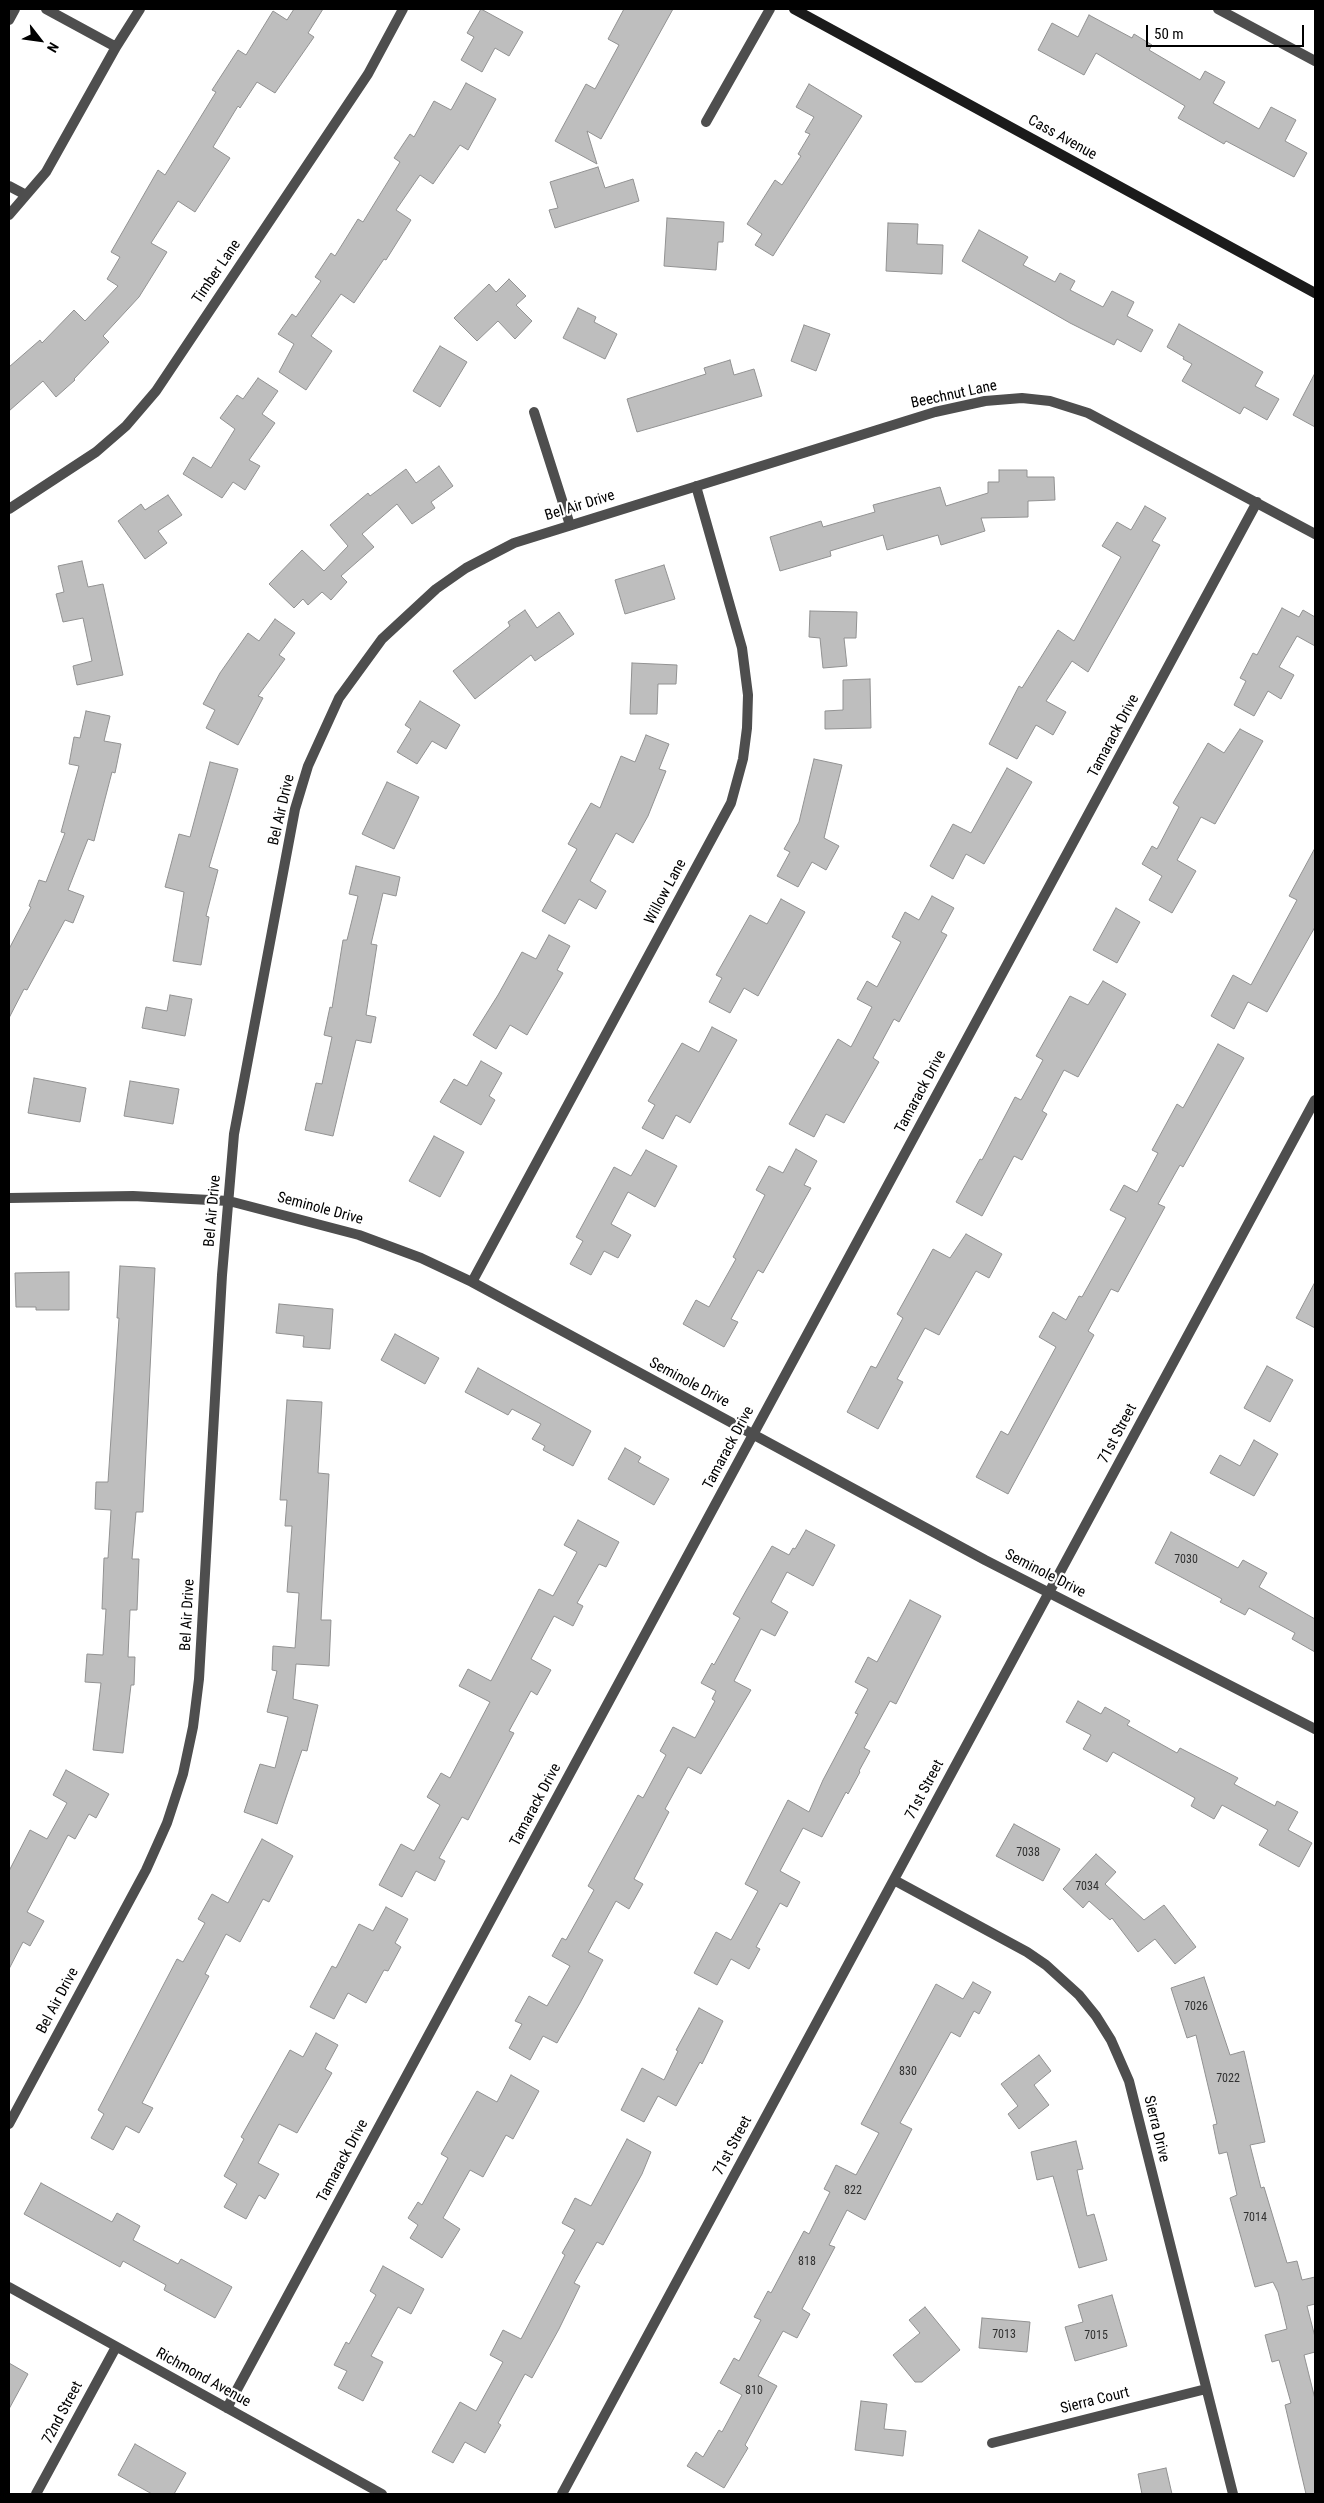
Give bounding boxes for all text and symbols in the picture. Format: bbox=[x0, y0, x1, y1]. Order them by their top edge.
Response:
north arrow bbox=[15, 15, 65, 65]
scale bar bbox=[1149, 15, 1306, 47]
text: 50 m bbox=[1154, 25, 1184, 43]
text: N bbox=[44, 40, 62, 55]
street label: Cass Avenue bbox=[1024, 112, 1100, 164]
street label: Timber Lane bbox=[189, 236, 245, 308]
street label: Beechnut Lane bbox=[909, 377, 999, 413]
street label: Bel Air Drive bbox=[543, 487, 617, 525]
street label: Tamarack Drive bbox=[1085, 692, 1143, 780]
street label: Bel Air Drive bbox=[265, 773, 299, 847]
street label: Willow Lane bbox=[641, 856, 691, 928]
street label: Tamarack Drive bbox=[892, 1048, 950, 1136]
street label: Bel Air Drive bbox=[201, 1174, 225, 1248]
street label: Seminole Drive bbox=[275, 1189, 365, 1229]
street label: Seminole Drive bbox=[646, 1354, 732, 1412]
street label: 71st Street bbox=[1095, 1401, 1141, 1467]
street label: Tamarack Drive bbox=[700, 1404, 758, 1492]
street label: Seminole Drive bbox=[1002, 1546, 1088, 1602]
house number: 7030 bbox=[1174, 1553, 1198, 1567]
street label: Bel Air Drive bbox=[177, 1579, 199, 1651]
street label: 71st Street bbox=[902, 1757, 948, 1823]
street label: Tamarack Drive bbox=[507, 1761, 565, 1849]
house number: 7038 bbox=[1016, 1846, 1040, 1860]
house number: 7034 bbox=[1075, 1880, 1099, 1894]
street label: Bel Air Drive bbox=[33, 1965, 83, 2037]
house number: 7026 bbox=[1184, 2000, 1208, 2014]
house number: 830 bbox=[899, 2065, 917, 2079]
house number: 7022 bbox=[1216, 2072, 1240, 2086]
street label: Sierra Drive bbox=[1139, 2094, 1173, 2164]
street label: 71st Street bbox=[710, 2113, 756, 2179]
street label: Tamarack Drive bbox=[314, 2117, 372, 2205]
house number: 822 bbox=[844, 2184, 862, 2198]
house number: 7014 bbox=[1243, 2211, 1267, 2225]
house number: 818 bbox=[798, 2255, 816, 2269]
house number: 7013 bbox=[992, 2328, 1016, 2342]
house number: 7015 bbox=[1084, 2329, 1108, 2343]
street label: Richmond Avenue bbox=[152, 2344, 254, 2412]
street label: 72nd Street bbox=[39, 2379, 87, 2447]
house number: 810 bbox=[745, 2384, 763, 2398]
street label: Sierra Court bbox=[1059, 2384, 1131, 2418]

